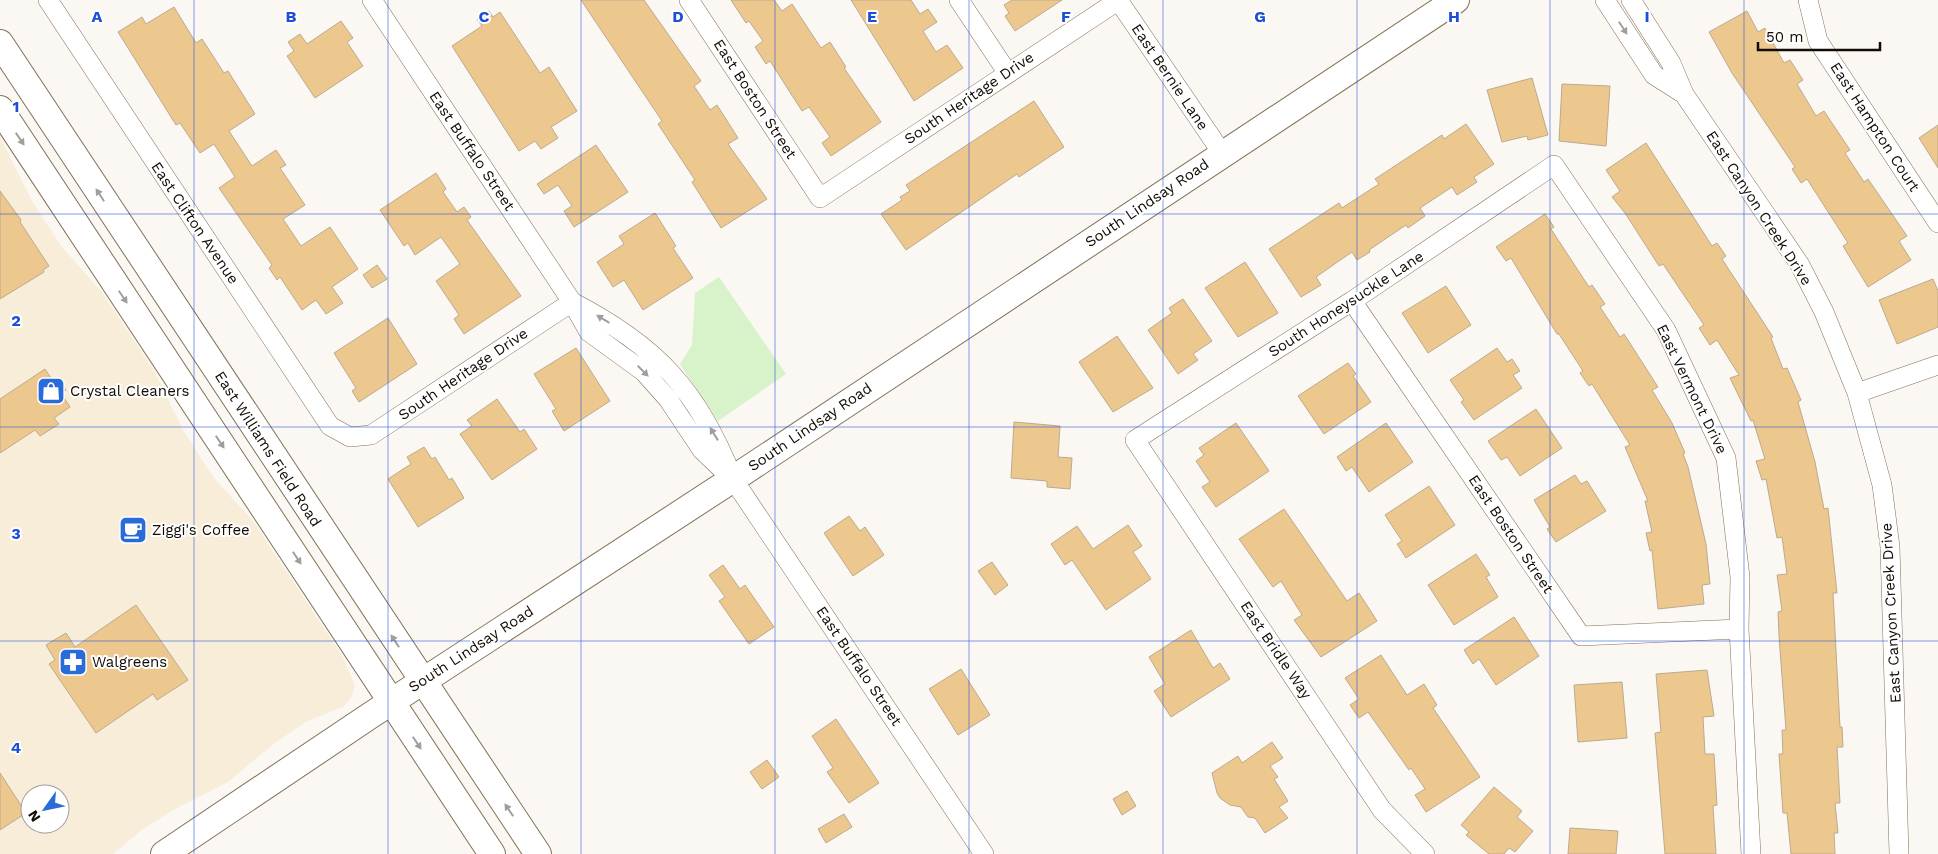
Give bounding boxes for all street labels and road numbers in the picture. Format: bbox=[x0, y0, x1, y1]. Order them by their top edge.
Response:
street label: East Bernie Lane bbox=[1128, 20, 1212, 134]
street label: East Boston Street bbox=[710, 36, 801, 163]
street label: South Heritage Drive bbox=[901, 48, 1037, 148]
street label: East Hampton Court bbox=[1826, 59, 1924, 196]
street label: East Buffalo Street bbox=[425, 88, 519, 215]
street label: East Canyon Creek Drive bbox=[1702, 127, 1816, 289]
street label: South Lindsay Road bbox=[1082, 155, 1212, 251]
street label: East Clifton Avenue bbox=[147, 158, 243, 288]
street label: South Honeysuckle Lane bbox=[1265, 247, 1427, 361]
street label: East Vermont Drive bbox=[1653, 321, 1731, 457]
street label: South Heritage Drive bbox=[395, 324, 531, 424]
street label: East Williams Field Road bbox=[211, 368, 325, 530]
street label: South Lindsay Road bbox=[745, 379, 875, 475]
street label: East Boston Street bbox=[1465, 471, 1558, 597]
street label: East Canyon Creek Drive bbox=[1877, 522, 1905, 704]
street label: East Bridle Way bbox=[1237, 598, 1316, 703]
street label: South Lindsay Road bbox=[405, 602, 537, 696]
street label: East Buffalo Street bbox=[812, 603, 906, 730]

